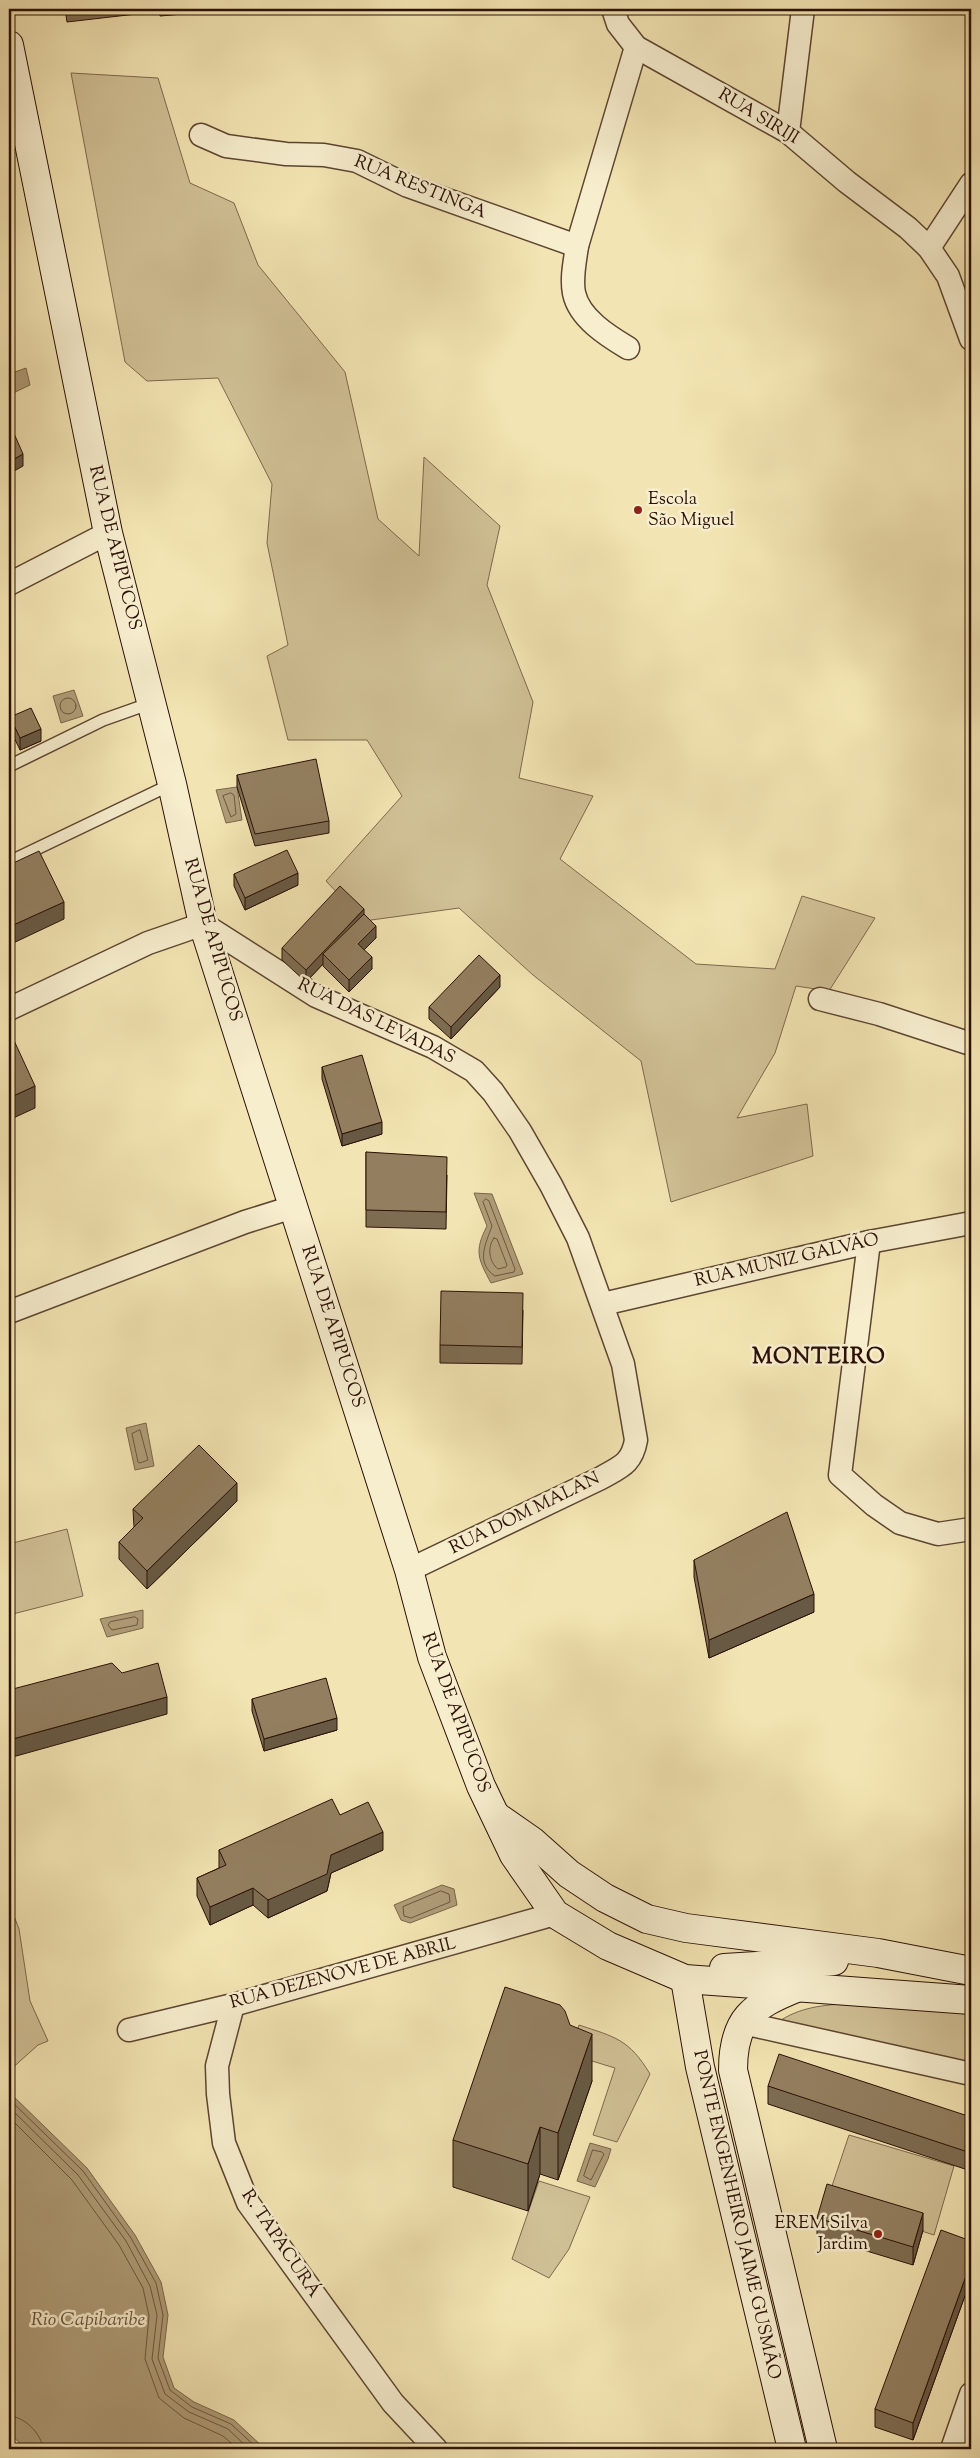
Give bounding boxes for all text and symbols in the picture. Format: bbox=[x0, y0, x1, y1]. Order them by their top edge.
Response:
street label: RUA SIRIJI bbox=[713, 83, 804, 152]
street label: RUA RESTINGA bbox=[350, 150, 490, 227]
street label: RUA DE APIPUCOS bbox=[81, 463, 147, 633]
place label: Escola São Miguel bbox=[648, 487, 735, 534]
marker: Escola São Miguel bbox=[632, 504, 644, 516]
street label: RUA DE APIPUCOS bbox=[176, 855, 248, 1025]
street label: RUA DAS LEVADAS bbox=[293, 972, 459, 1072]
street label: RUA MUNIZ GALVÃO bbox=[692, 1227, 882, 1295]
street label: RUA DE APIPUCOS bbox=[294, 1243, 370, 1411]
district label: MONTEIRO bbox=[752, 1342, 886, 1374]
street label: RUA DOM MALAN bbox=[445, 1466, 605, 1562]
street label: RUA DE APIPUCOS bbox=[414, 1629, 496, 1797]
street label: RUA DEZENOVE DE ABRIL bbox=[227, 1931, 459, 2017]
street label: PONTE ENGENHEIRO JAIME GUSMÃO bbox=[685, 2048, 787, 2382]
street label: R. TAPACURÁ bbox=[234, 2185, 326, 2304]
place label: EREM Silva Jardim bbox=[775, 2211, 868, 2258]
marker: EREM Silva Jardim bbox=[872, 2228, 884, 2240]
water label: Rio Capibaribe bbox=[31, 2307, 145, 2334]

